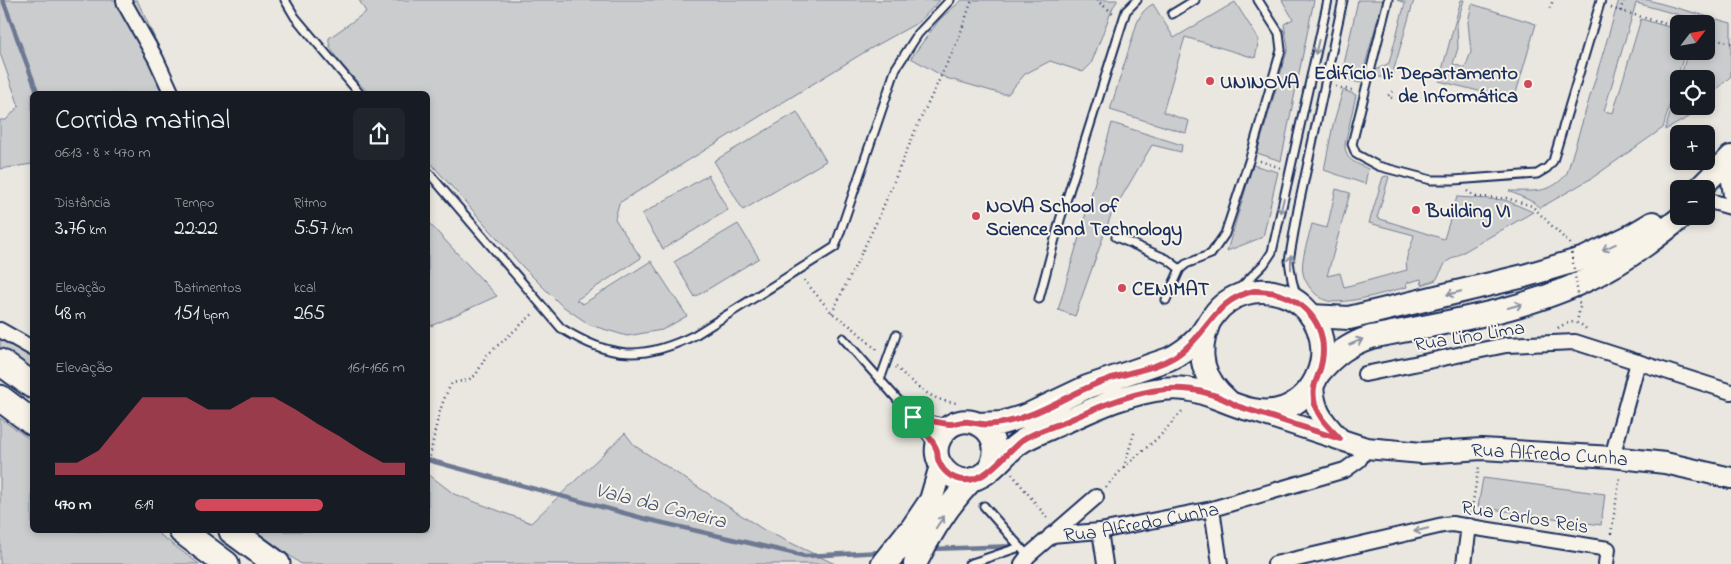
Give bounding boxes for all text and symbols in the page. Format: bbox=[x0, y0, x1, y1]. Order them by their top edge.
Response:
north arrow bbox=[1670, 15, 1715, 60]
map controls bbox=[1670, 15, 1715, 225]
one-way arrow bbox=[1312, 39, 1321, 55]
place label: Edifício II: Departamento de Informática bbox=[1314, 60, 1518, 112]
place label: UNINOVA bbox=[1220, 69, 1299, 98]
button: locate bbox=[1670, 70, 1715, 115]
marker: UNINOVA bbox=[1204, 75, 1216, 87]
marker: Edifício II: Departamento de Informática bbox=[1522, 78, 1534, 90]
text: Corrida matinal bbox=[55, 101, 230, 142]
button: share bbox=[353, 108, 405, 160]
button: + bbox=[1670, 125, 1715, 170]
text: 06:13 · 8 × 470 m bbox=[55, 141, 151, 165]
button: − bbox=[1670, 180, 1715, 225]
text: Distância bbox=[55, 193, 110, 214]
text: Tempo bbox=[174, 193, 214, 214]
text: Ritmo bbox=[294, 193, 327, 214]
place label: NOVA School of Science and Technology bbox=[986, 193, 1182, 246]
one-way arrow bbox=[1277, 198, 1286, 214]
place label: Building VI bbox=[1425, 198, 1511, 228]
marker: Building VI bbox=[1410, 204, 1422, 216]
marker: NOVA School of Science and Technology bbox=[970, 210, 982, 222]
text: 3.76 bbox=[55, 214, 86, 244]
text: 22:22 bbox=[174, 214, 218, 244]
text: 5:57 bbox=[294, 214, 328, 244]
text: km bbox=[86, 220, 106, 241]
text: /km bbox=[328, 220, 353, 241]
one-way arrow bbox=[1602, 243, 1617, 252]
one-way arrow bbox=[1286, 255, 1296, 271]
place label: CENIMAT bbox=[1132, 276, 1210, 305]
text: Elevação bbox=[55, 278, 106, 299]
text: Batimentos bbox=[174, 278, 242, 299]
text: kcal bbox=[294, 278, 316, 299]
marker: CENIMAT bbox=[1116, 282, 1128, 294]
one-way arrow bbox=[1446, 289, 1462, 298]
text: 48 bbox=[55, 299, 72, 329]
text: 151 bbox=[174, 299, 200, 329]
text: 265 bbox=[294, 299, 325, 329]
one-way arrow bbox=[1506, 301, 1522, 311]
text: m bbox=[72, 305, 86, 326]
text: bpm bbox=[200, 305, 229, 326]
street label: Rua Lino Lima bbox=[1412, 314, 1527, 361]
one-way arrow bbox=[1348, 337, 1363, 347]
text: Elevação bbox=[55, 356, 113, 380]
text: 161–166 m bbox=[348, 356, 405, 380]
pin bbox=[892, 396, 934, 438]
icon: arrive bbox=[899, 403, 927, 431]
street label: Rua Alfredo Cunha bbox=[1471, 437, 1629, 476]
water label: Vala da Caneira bbox=[592, 476, 730, 538]
text: 470 m bbox=[55, 493, 92, 517]
text: 6:19 bbox=[135, 493, 153, 517]
street label: Rua Carlos Reis bbox=[1459, 494, 1591, 543]
street label: Rua Alfredo Cunha bbox=[1062, 496, 1223, 551]
one-way arrow bbox=[935, 516, 945, 530]
one-way arrow bbox=[1414, 526, 1430, 535]

